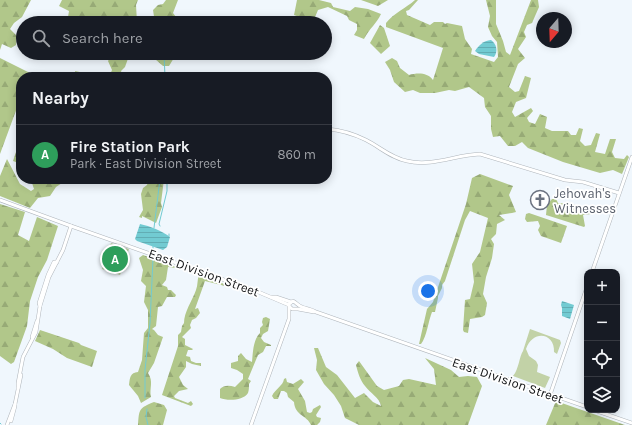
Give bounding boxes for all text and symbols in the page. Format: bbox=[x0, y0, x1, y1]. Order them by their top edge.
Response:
north arrow bbox=[536, 12, 572, 48]
search box bbox=[16, 16, 332, 60]
icon: search bbox=[30, 27, 52, 49]
text: Search here bbox=[62, 29, 143, 47]
text: Nearby bbox=[32, 88, 89, 108]
text: Fire Station Park bbox=[70, 138, 190, 156]
text: A bbox=[41, 147, 49, 162]
text: 860 m bbox=[278, 147, 316, 162]
text: Park · East Division Street bbox=[70, 156, 221, 171]
place label: Jehovah's Witnesses bbox=[554, 186, 616, 216]
church icon: Jehovah's Witnesses bbox=[529, 189, 551, 211]
pin: A bbox=[102, 244, 128, 274]
street label: East Division Street bbox=[146, 245, 261, 299]
map controls bbox=[584, 269, 620, 413]
button: + bbox=[584, 269, 620, 305]
your location bbox=[418, 281, 438, 301]
button: − bbox=[584, 305, 620, 341]
button: locate bbox=[584, 341, 620, 377]
street label: East Division Street bbox=[450, 354, 565, 407]
button: layers bbox=[584, 377, 620, 413]

